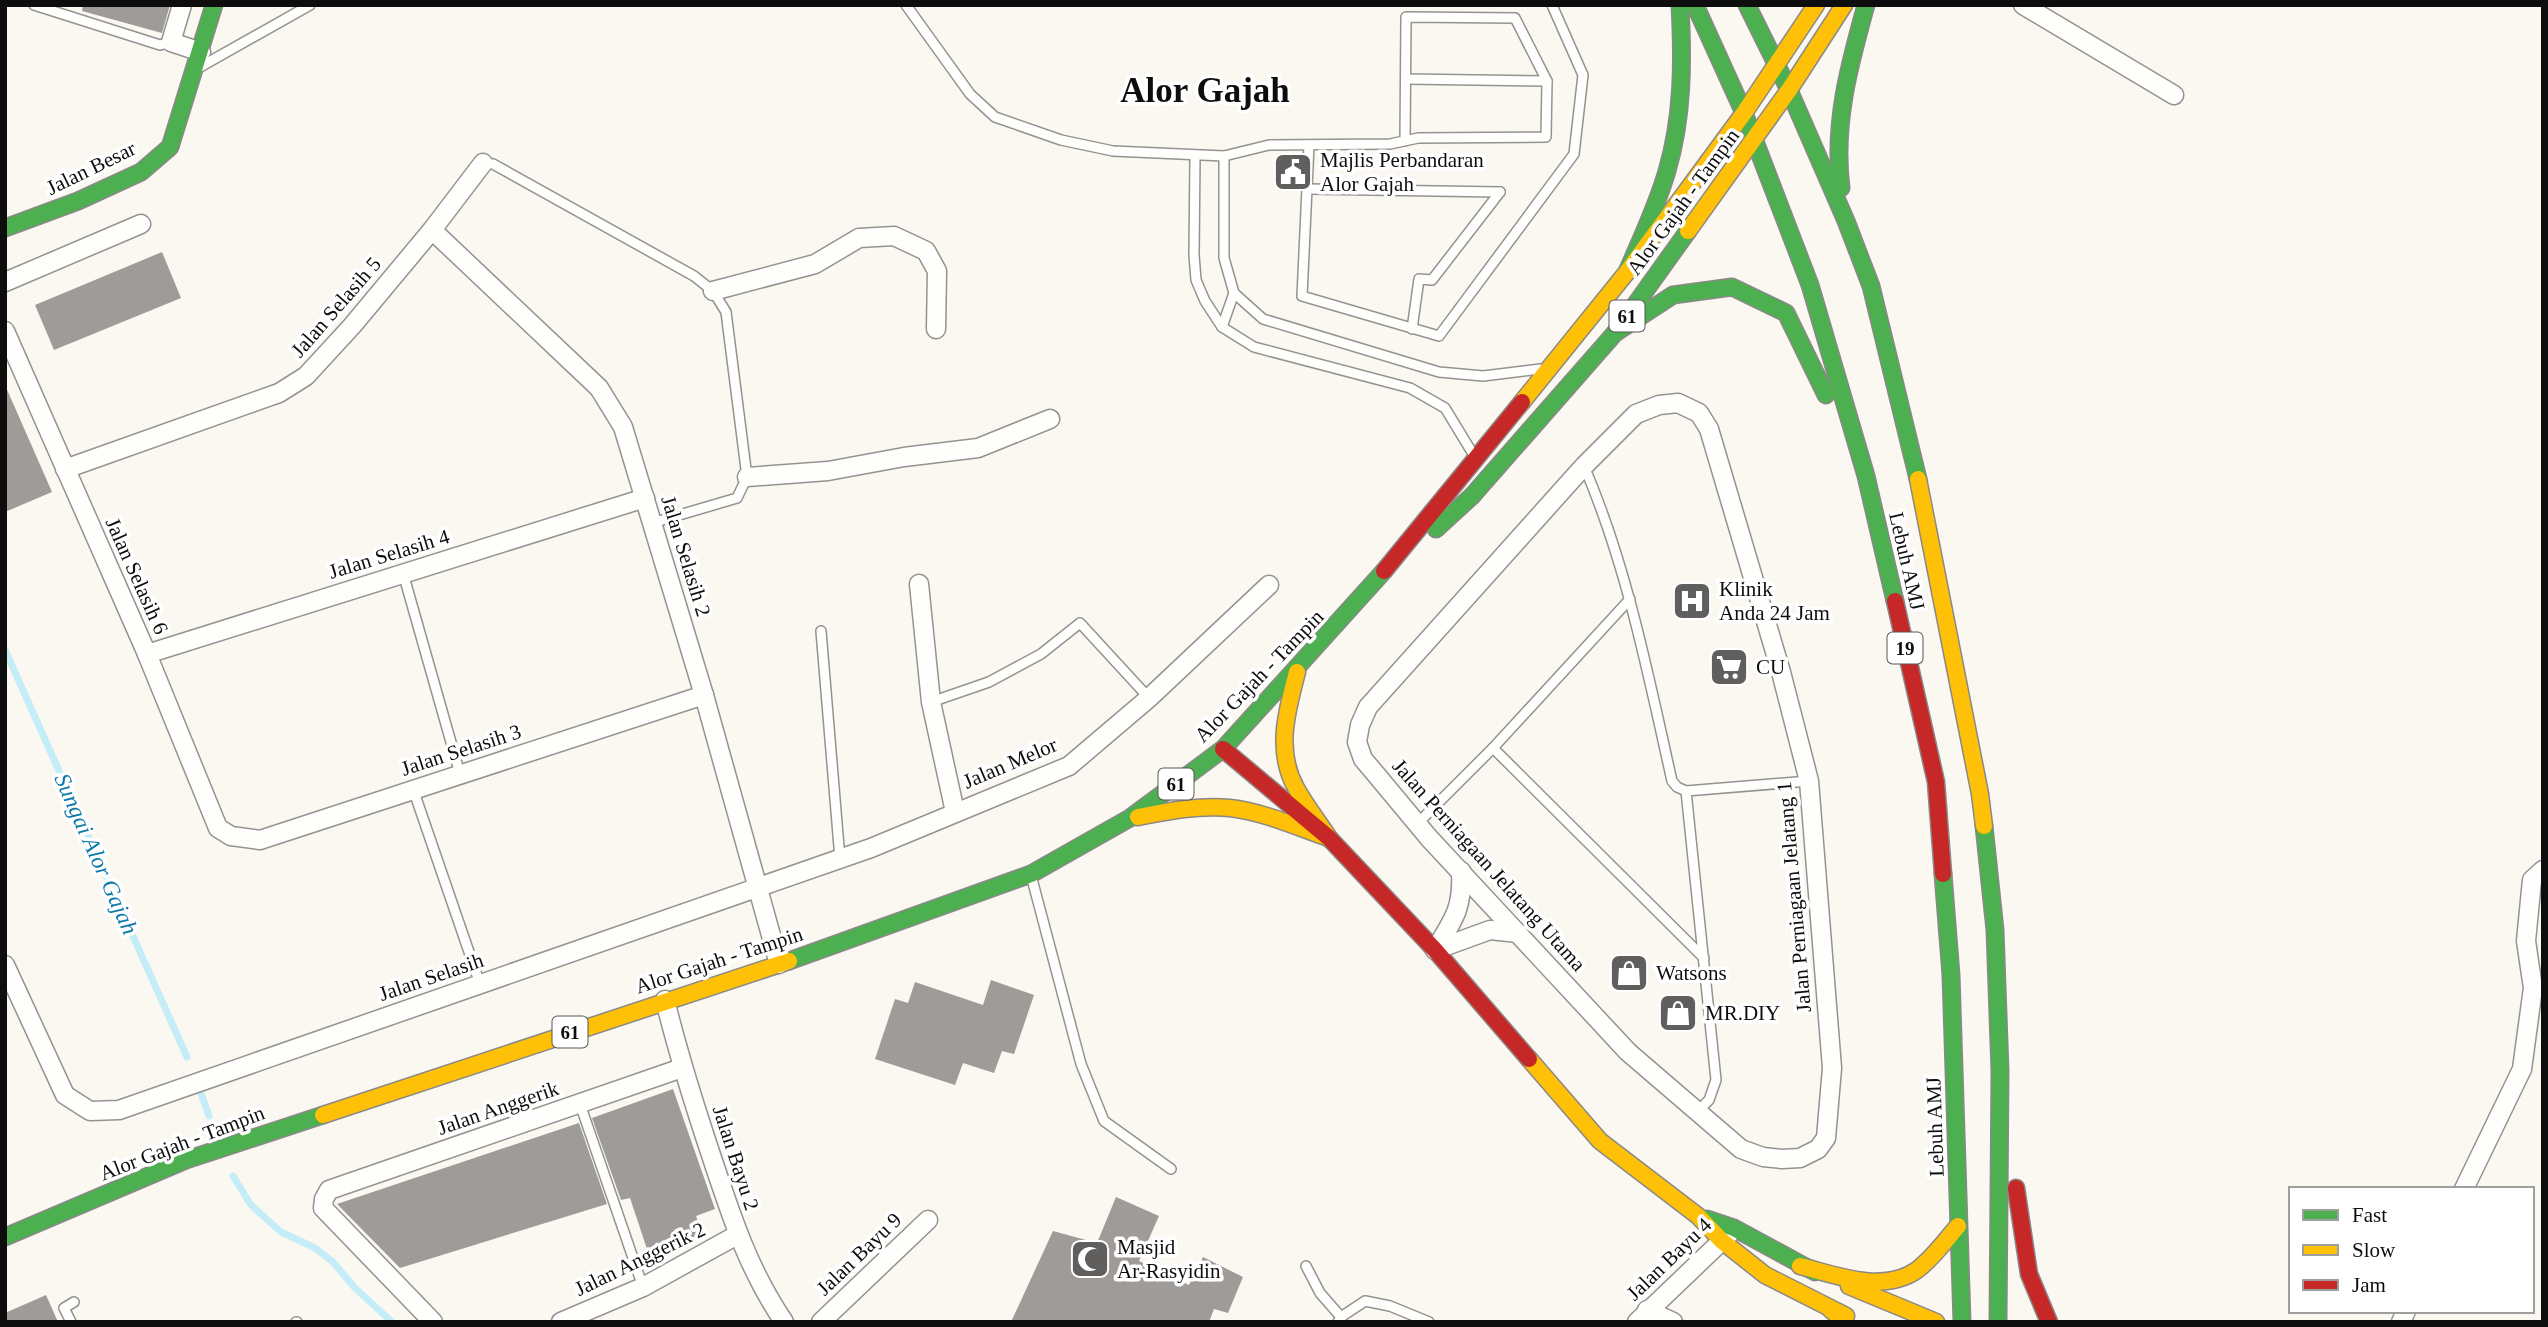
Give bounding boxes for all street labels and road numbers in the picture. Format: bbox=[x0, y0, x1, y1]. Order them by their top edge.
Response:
street label: Alor Gajah - Tampin bbox=[1622, 124, 1744, 280]
street label: Jalan Besar bbox=[42, 136, 140, 200]
street label: Jalan Selasih 5 bbox=[286, 252, 386, 362]
road number: 61 bbox=[1610, 300, 1644, 332]
street label: Jalan Selasih 2 bbox=[656, 493, 716, 619]
street label: Lebuh AMJ bbox=[1884, 510, 1930, 612]
street label: Jalan Selasih 6 bbox=[101, 514, 173, 638]
street label: Jalan Selasih 4 bbox=[326, 524, 453, 584]
street label: Alor Gajah - Tampin bbox=[1190, 604, 1329, 747]
road number: 19 bbox=[1888, 632, 1923, 664]
street label: Jalan Selasih 3 bbox=[398, 719, 524, 781]
street label: Jalan Melor bbox=[959, 732, 1061, 794]
street label: Jalan Perniagaan Jelatang Utama bbox=[1387, 754, 1591, 976]
road number: 61 bbox=[1158, 768, 1194, 800]
street label: Jalan Perniagaan Jelatang 1 bbox=[1772, 781, 1816, 1013]
street label: Alor Gajah - Tampin bbox=[632, 921, 806, 998]
street label: Jalan Selasih bbox=[376, 948, 487, 1006]
road number: 61 bbox=[552, 1016, 588, 1048]
street label: Jalan Anggerik bbox=[434, 1076, 562, 1140]
street label: Lebuh AMJ bbox=[1921, 1077, 1949, 1177]
street label: Alor Gajah - Tampin bbox=[96, 1100, 268, 1186]
street label: Jalan Bayu 2 bbox=[708, 1103, 764, 1213]
street label: Jalan Bayu 9 bbox=[812, 1208, 906, 1300]
street label: Jalan Bayu 4 bbox=[1622, 1212, 1717, 1305]
street label: Jalan Anggerik 2 bbox=[571, 1217, 709, 1301]

